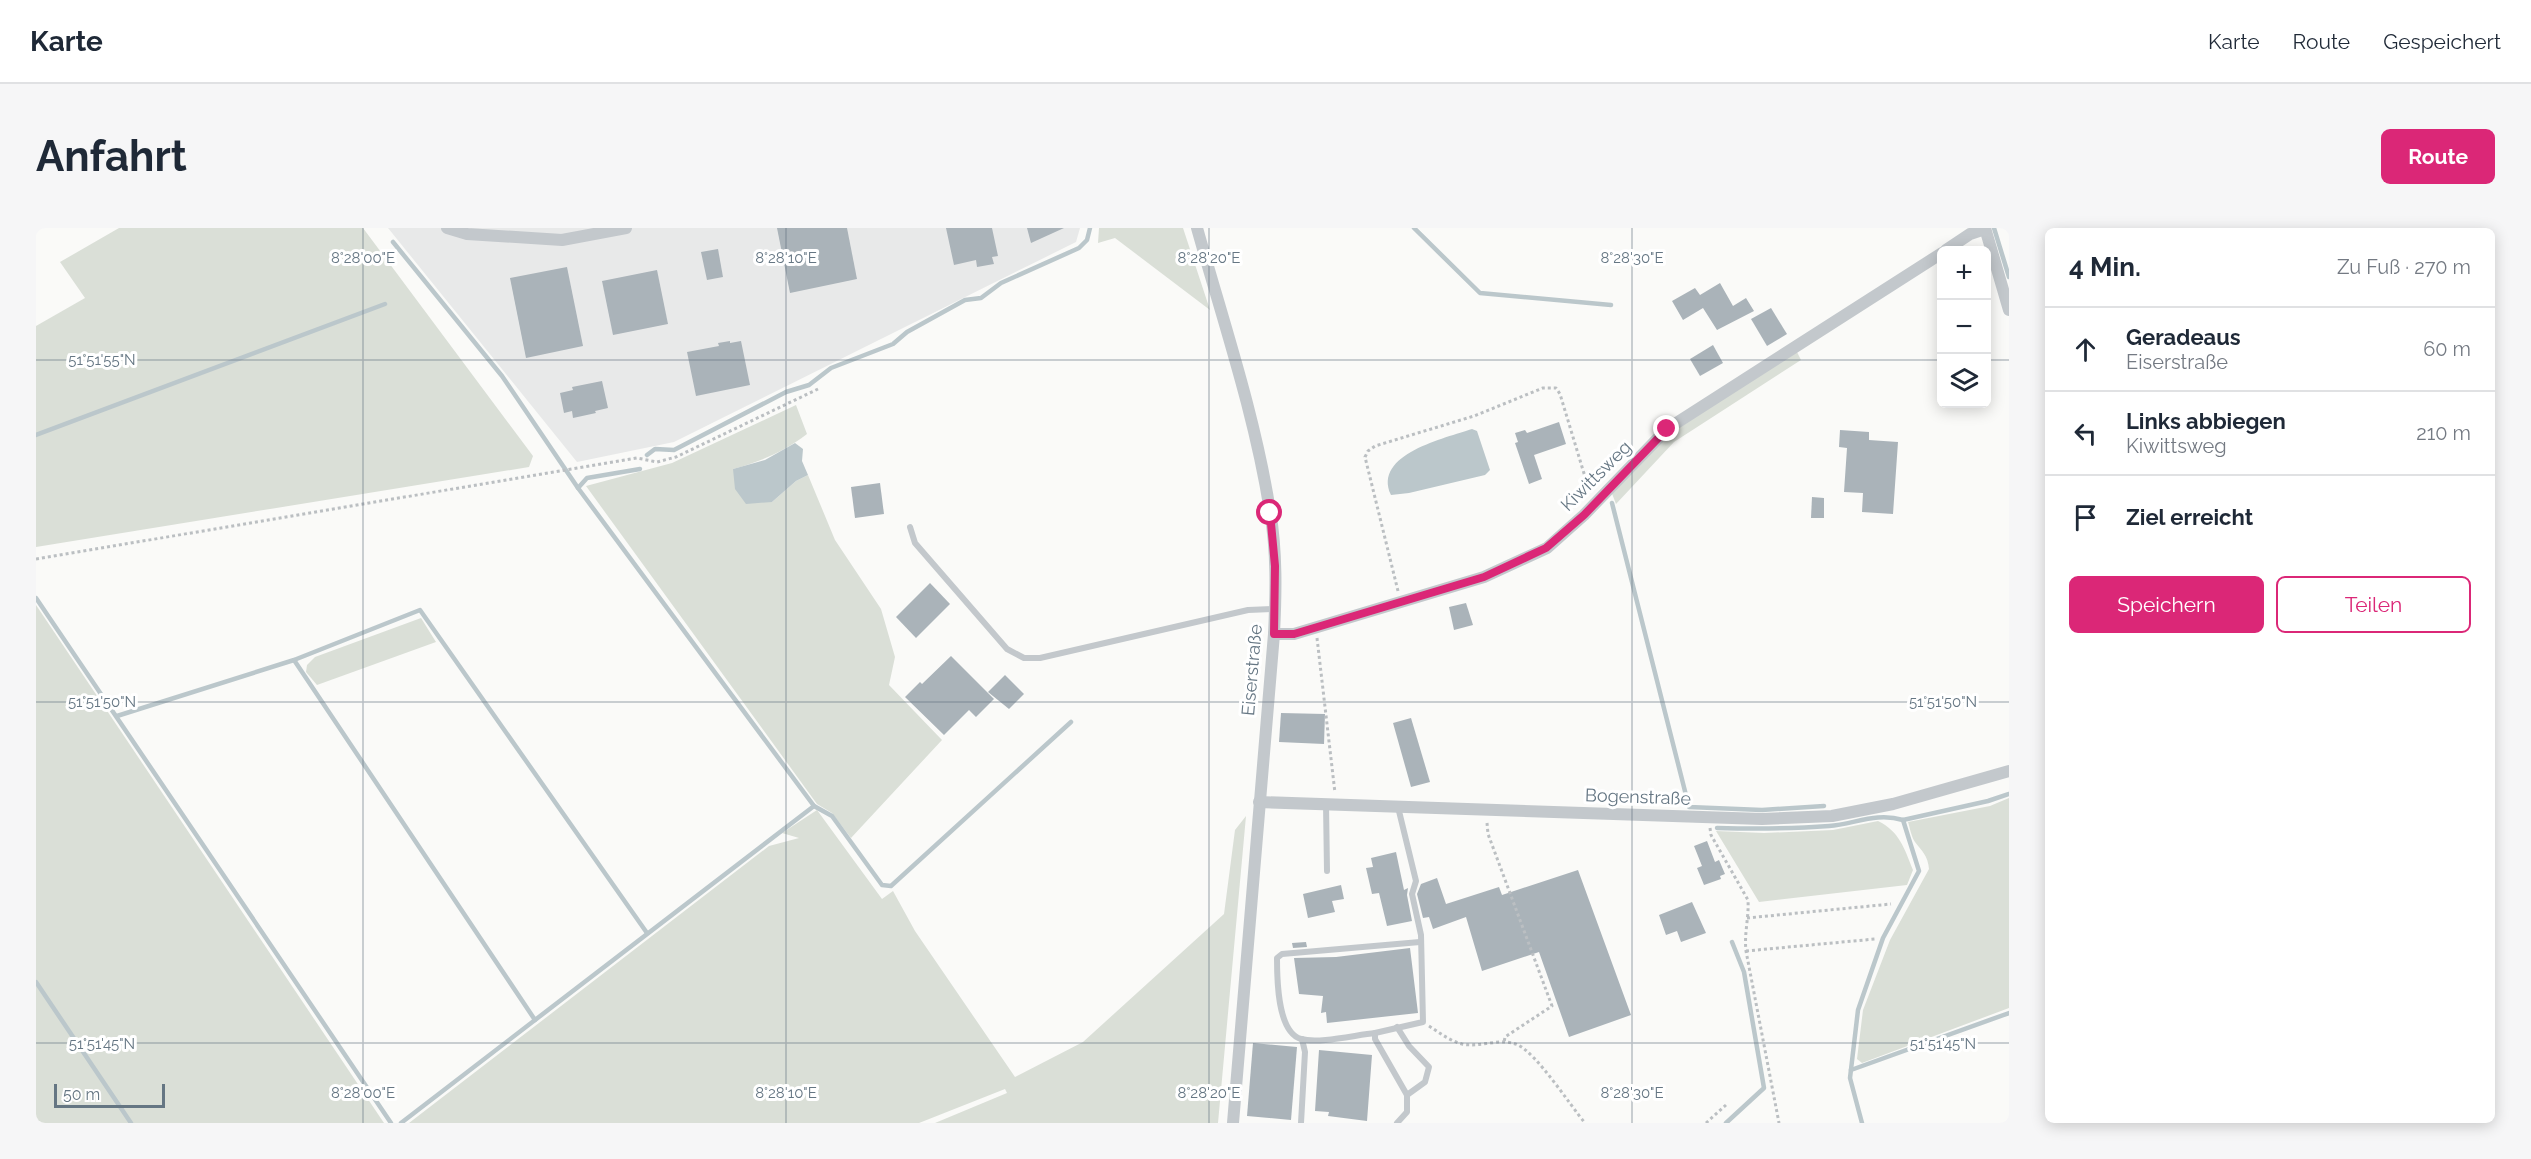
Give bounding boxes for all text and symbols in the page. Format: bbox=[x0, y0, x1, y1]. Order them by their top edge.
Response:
text: Karte bbox=[30, 25, 103, 58]
text: Karte bbox=[2208, 29, 2260, 54]
text: Route bbox=[2293, 29, 2350, 54]
text: Gespeichert bbox=[2383, 29, 2501, 54]
button: Route bbox=[2381, 129, 2495, 184]
text: Anfahrt bbox=[36, 132, 187, 181]
map controls bbox=[1937, 246, 1991, 408]
button: + bbox=[1937, 246, 1991, 300]
text: 8°28'00"E bbox=[331, 249, 395, 267]
text: 8°28'10"E bbox=[755, 249, 817, 267]
text: 8°28'20"E bbox=[1178, 249, 1240, 267]
text: 8°28'30"E bbox=[1600, 249, 1664, 267]
text: 4 Min. bbox=[2069, 252, 2141, 282]
text: Zu Fuß · 270 m bbox=[2337, 255, 2471, 279]
button: − bbox=[1937, 300, 1991, 354]
text: Geradeaus bbox=[2126, 324, 2241, 350]
icon: ahead bbox=[2069, 333, 2102, 366]
text: 60 m bbox=[2423, 337, 2471, 361]
text: Eiserstraße bbox=[2126, 350, 2228, 374]
text: 51°51'55"N bbox=[68, 351, 136, 369]
button: layers bbox=[1937, 354, 1991, 408]
text: Links abbiegen bbox=[2126, 408, 2286, 434]
route end bbox=[1653, 415, 1679, 441]
icon: left bbox=[2069, 417, 2102, 450]
text: 210 m bbox=[2416, 421, 2471, 445]
text: Kiwittsweg bbox=[2126, 434, 2227, 458]
street label: Kiwittsweg bbox=[1556, 436, 1635, 515]
route start bbox=[1256, 499, 1282, 525]
icon: arrive bbox=[2069, 501, 2102, 534]
text: Ziel erreicht bbox=[2126, 504, 2253, 530]
button: Speichern bbox=[2069, 576, 2264, 633]
button: Teilen bbox=[2276, 576, 2471, 633]
street label: Eiserstraße bbox=[1237, 623, 1266, 717]
text: 51°51'50"N bbox=[68, 693, 136, 711]
text: 51°51'50"N bbox=[1909, 693, 1977, 711]
street label: Bogenstraße bbox=[1585, 784, 1692, 809]
text: 51°51'45"N bbox=[69, 1035, 135, 1053]
text: 51°51'45"N bbox=[1910, 1035, 1976, 1053]
scale bar bbox=[54, 1081, 165, 1108]
text: 8°28'00"E bbox=[331, 1084, 395, 1102]
text: 8°28'10"E bbox=[755, 1084, 817, 1102]
text: 8°28'20"E bbox=[1178, 1084, 1240, 1102]
text: 8°28'30"E bbox=[1600, 1084, 1664, 1102]
text: 50 m bbox=[63, 1085, 100, 1104]

